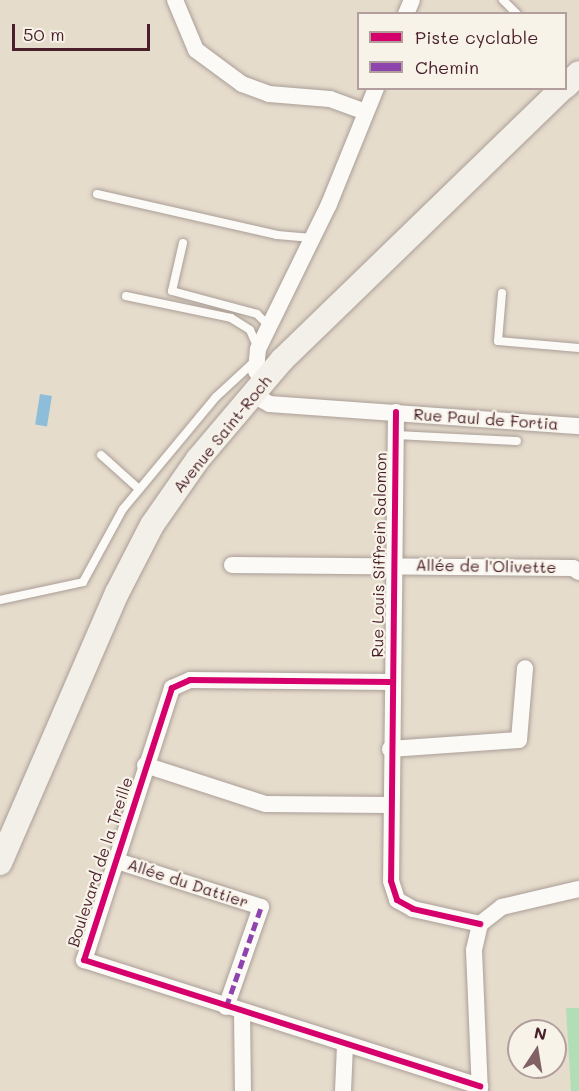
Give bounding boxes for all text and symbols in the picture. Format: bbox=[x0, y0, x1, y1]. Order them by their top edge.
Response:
scale bar bbox=[15, 12, 153, 50]
legend bbox=[357, 12, 567, 90]
text: 50 m bbox=[23, 22, 65, 46]
text: Piste cyclable bbox=[415, 25, 539, 49]
text: Chemin bbox=[415, 55, 479, 79]
street label: Avenue Saint-Roch bbox=[169, 372, 275, 496]
street label: Rue Paul de Fortia bbox=[413, 404, 559, 434]
street label: Rue Louis Siffrein Salomon bbox=[368, 452, 390, 658]
street label: Allée de l'Olivette bbox=[415, 555, 557, 577]
street label: Boulevard de la Treille bbox=[63, 774, 137, 950]
street label: Allée du Dattier bbox=[125, 854, 251, 912]
north arrow bbox=[507, 1019, 567, 1079]
text: N bbox=[532, 1021, 549, 1044]

